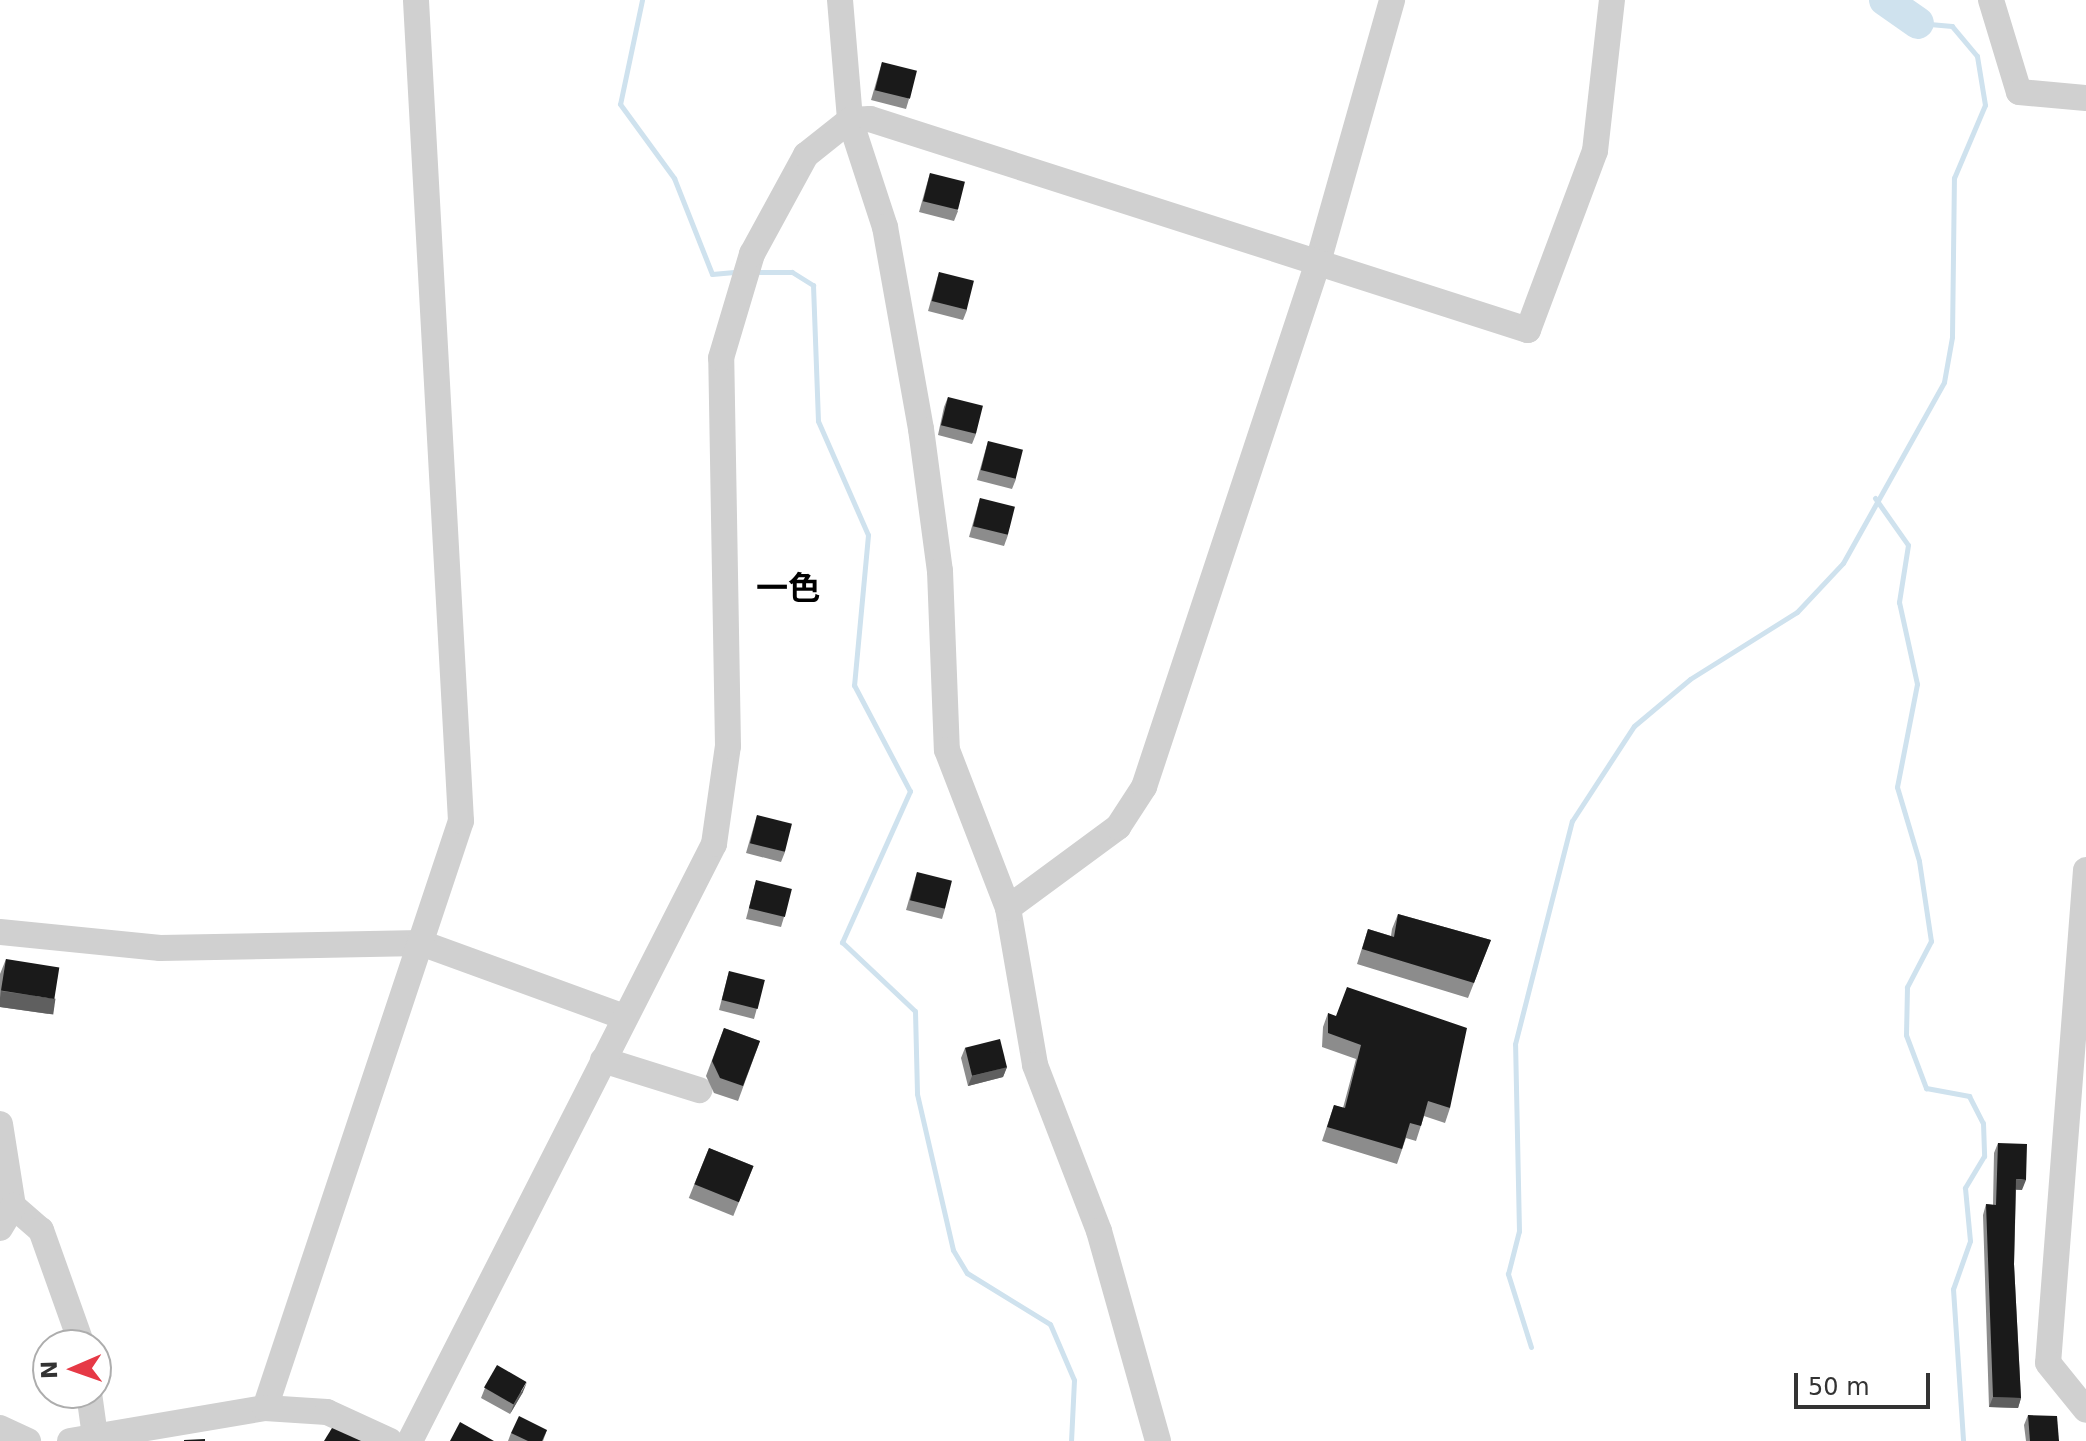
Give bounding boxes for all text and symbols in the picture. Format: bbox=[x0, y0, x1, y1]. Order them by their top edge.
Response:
district label: 一色 bbox=[756, 569, 820, 607]
north arrow bbox=[32, 1329, 112, 1409]
scale bar bbox=[1798, 1357, 1934, 1407]
text: N bbox=[37, 1360, 62, 1379]
text: 50 m bbox=[1808, 1373, 1870, 1401]

